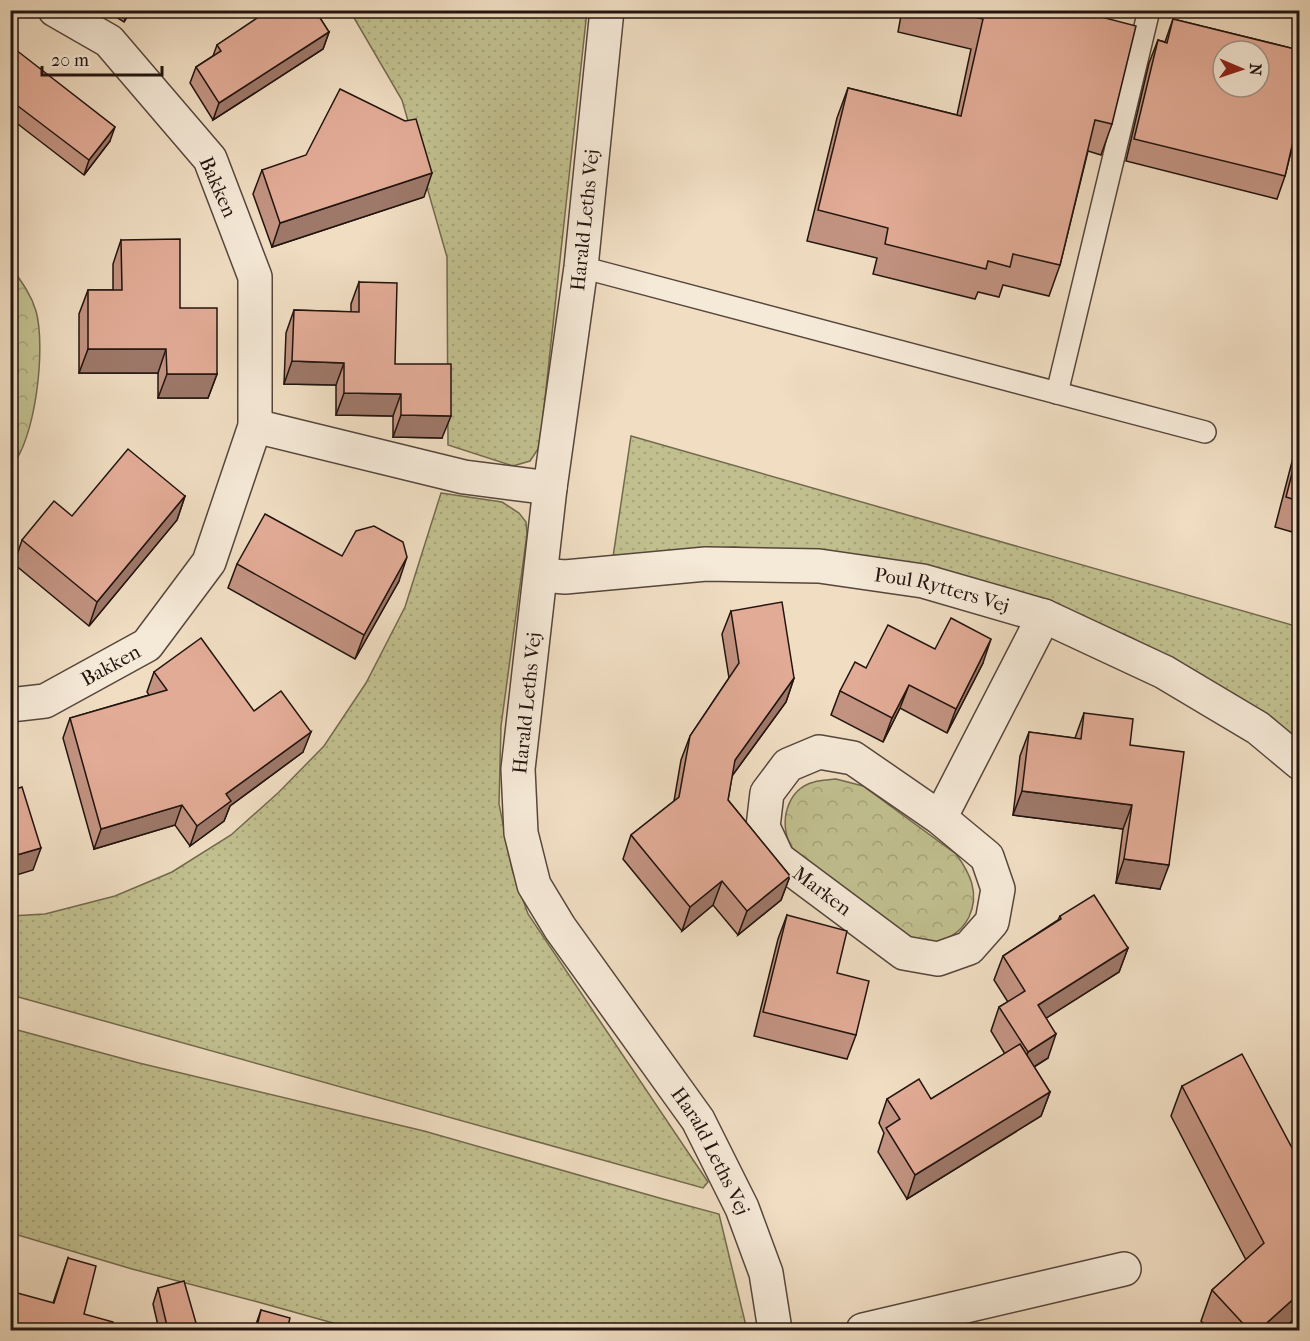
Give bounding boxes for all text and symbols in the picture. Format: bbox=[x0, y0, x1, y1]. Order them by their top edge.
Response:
scale bar bbox=[42, 39, 162, 77]
north arrow bbox=[1211, 39, 1271, 99]
text: 20 m bbox=[51, 50, 89, 71]
text: N bbox=[1246, 63, 1265, 77]
street label: Harald Leths Vej bbox=[566, 148, 604, 292]
street label: Bakken bbox=[194, 153, 242, 221]
street label: Poul Rytters Vej bbox=[873, 563, 1012, 617]
street label: Harald Leths Vej bbox=[508, 631, 546, 775]
street label: Bakken bbox=[77, 639, 145, 691]
street label: Marken bbox=[788, 862, 856, 921]
street label: Harald Leths Vej bbox=[667, 1083, 755, 1218]

